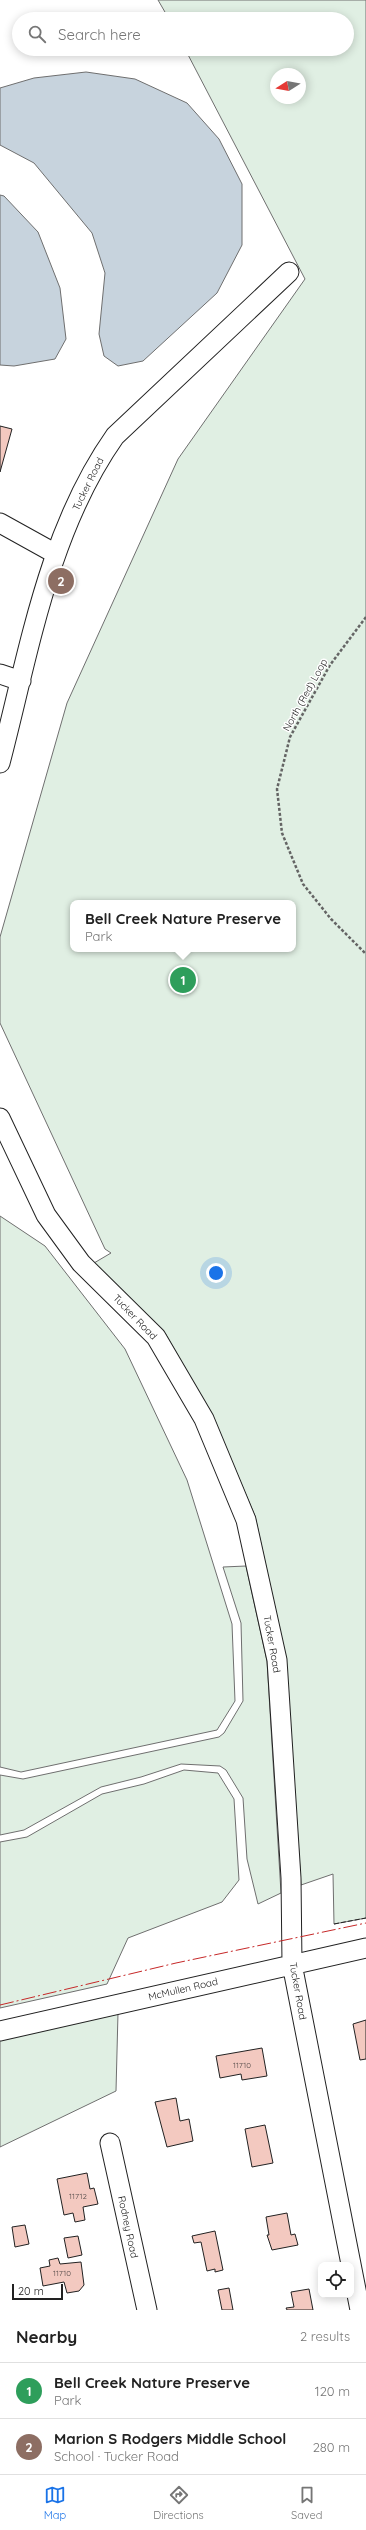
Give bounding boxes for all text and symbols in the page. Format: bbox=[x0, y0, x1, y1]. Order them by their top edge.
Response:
search box bbox=[12, 12, 354, 56]
icon: search bbox=[26, 23, 48, 45]
text: Search here bbox=[58, 25, 141, 44]
north arrow bbox=[270, 68, 306, 104]
street label: Tucker Road bbox=[69, 455, 107, 513]
pin: 2 bbox=[48, 566, 74, 596]
street label: North (Red) Loop bbox=[280, 656, 330, 734]
popup bbox=[70, 900, 296, 952]
text: Bell Creek Nature Preserve bbox=[85, 909, 281, 928]
text: Park bbox=[85, 928, 112, 944]
pin: 1 bbox=[170, 965, 196, 995]
your location bbox=[206, 1263, 226, 1283]
street label: Tucker Road bbox=[110, 1292, 160, 1342]
street label: Tucker Road bbox=[261, 1614, 283, 1674]
street label: Tucker Road bbox=[287, 1961, 309, 2021]
street label: McMullen Road bbox=[147, 1975, 219, 2003]
house number: 11710 bbox=[233, 2060, 251, 2070]
house number: 11712 bbox=[69, 2191, 87, 2201]
street label: Rodney Road bbox=[115, 2195, 141, 2259]
map controls bbox=[318, 2262, 354, 2298]
button: locate bbox=[318, 2262, 354, 2298]
house number: 11710 bbox=[53, 2268, 71, 2278]
scale bar bbox=[12, 2282, 63, 2301]
text: 20 m bbox=[18, 2284, 44, 2298]
text: Nearby bbox=[16, 2326, 77, 2347]
text: 2 results bbox=[300, 2328, 350, 2344]
text: Bell Creek Nature Preserve bbox=[54, 2373, 250, 2392]
text: 1 bbox=[26, 2383, 32, 2399]
text: 120 m bbox=[315, 2383, 350, 2399]
text: Park bbox=[54, 2392, 82, 2408]
text: Marion S Rodgers Middle School bbox=[54, 2429, 286, 2448]
text: 2 bbox=[25, 2439, 33, 2455]
text: 280 m bbox=[313, 2439, 350, 2455]
text: School · Tucker Road bbox=[54, 2448, 179, 2464]
tab: Map bbox=[44, 2484, 66, 2522]
tab: Directions bbox=[153, 2484, 204, 2522]
tab: Saved bbox=[291, 2484, 322, 2522]

